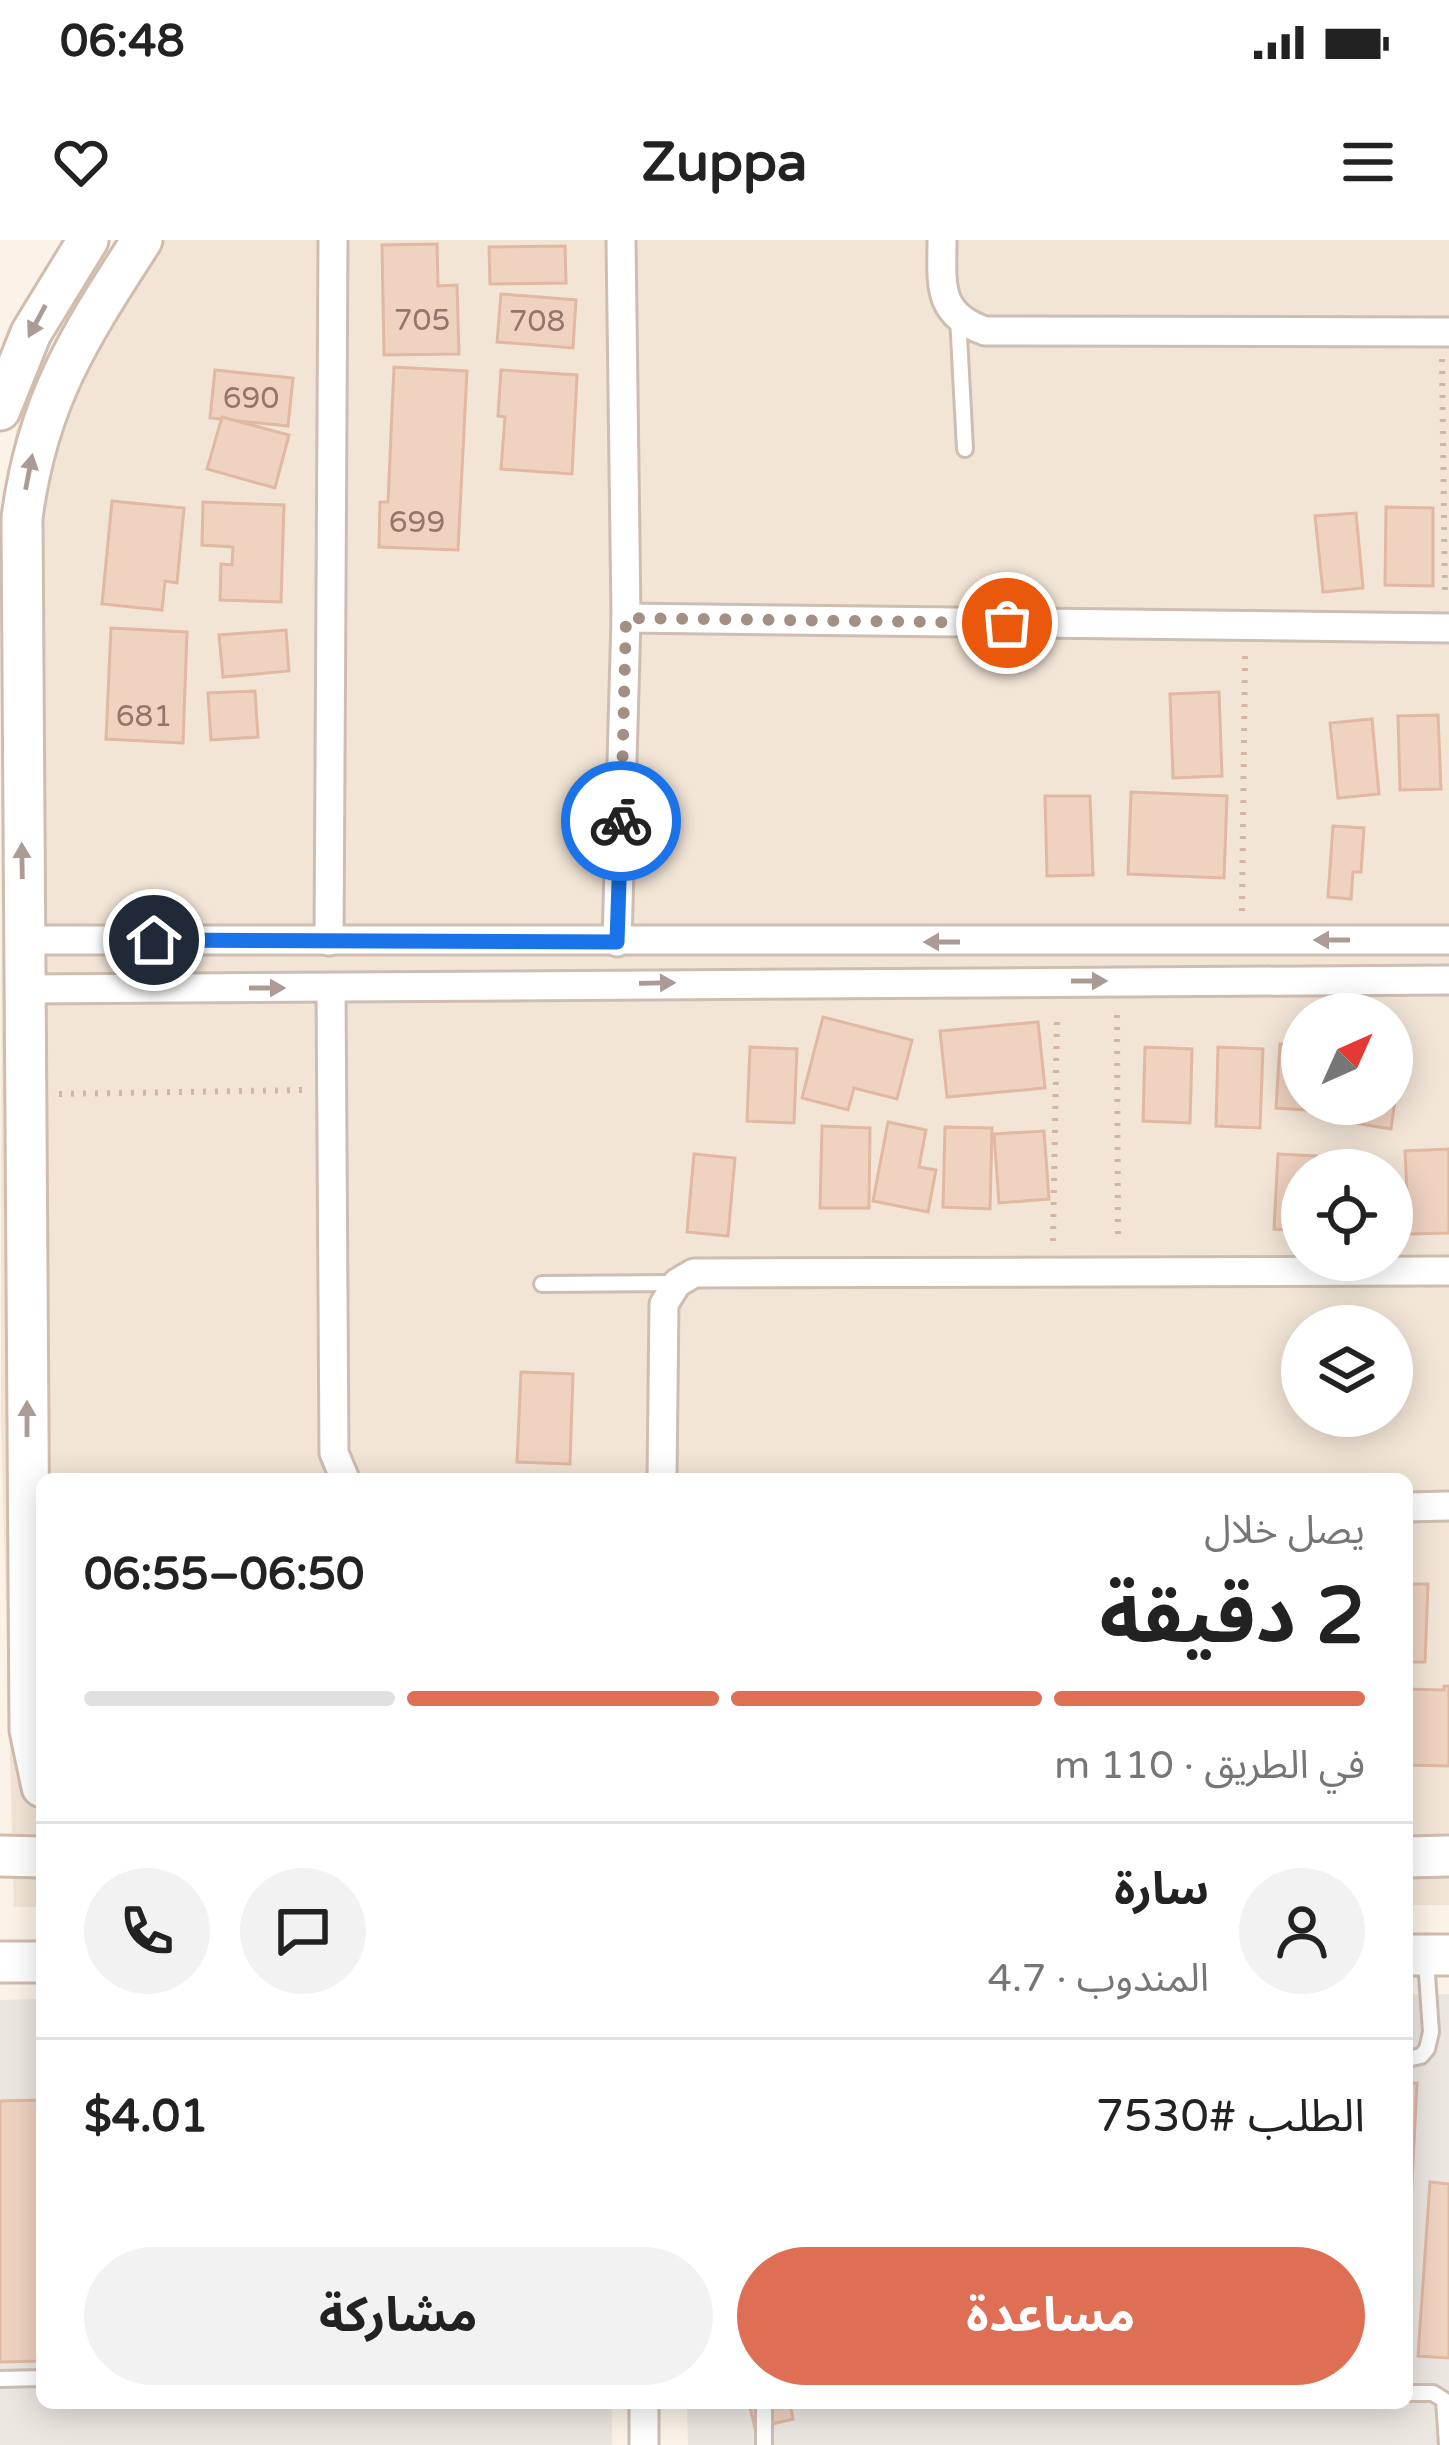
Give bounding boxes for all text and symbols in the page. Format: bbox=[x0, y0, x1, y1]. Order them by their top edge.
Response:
text: 06:48 bbox=[60, 15, 185, 69]
icon: heart bbox=[48, 129, 114, 195]
icon: menu bbox=[1335, 129, 1401, 195]
text: Zuppa bbox=[642, 130, 807, 195]
house number: 705 bbox=[394, 302, 450, 339]
house number: 708 bbox=[509, 303, 565, 340]
one-way arrow bbox=[27, 304, 48, 339]
house number: 690 bbox=[223, 380, 279, 417]
one-way arrow bbox=[20, 453, 39, 490]
house number: 699 bbox=[389, 504, 445, 541]
pin bbox=[956, 572, 1058, 674]
icon: bag bbox=[974, 590, 1040, 656]
house number: 681 bbox=[116, 698, 172, 735]
courier bbox=[561, 761, 681, 881]
icon: bike bbox=[588, 788, 654, 854]
one-way arrow bbox=[12, 841, 32, 879]
pin bbox=[103, 889, 205, 991]
icon: home bbox=[121, 907, 187, 973]
one-way arrow bbox=[1312, 930, 1350, 950]
one-way arrow bbox=[922, 932, 960, 952]
one-way arrow bbox=[1071, 971, 1109, 991]
one-way arrow bbox=[639, 973, 677, 993]
one-way arrow bbox=[249, 978, 287, 998]
north arrow bbox=[1281, 993, 1413, 1125]
map controls bbox=[1281, 993, 1413, 1437]
button: locate bbox=[1281, 1149, 1413, 1281]
button: layers bbox=[1281, 1305, 1413, 1437]
one-way arrow bbox=[18, 1399, 37, 1437]
text: يصل خلال bbox=[1204, 1507, 1365, 1554]
text: 06:50–06:55 bbox=[84, 1548, 364, 1602]
text: 2 دقيقة bbox=[1099, 1570, 1365, 1664]
text: في الطريق · 110 m bbox=[1054, 1742, 1365, 1789]
text: سارة bbox=[1114, 1863, 1209, 1917]
button: phone bbox=[84, 1868, 210, 1994]
button: chat bbox=[240, 1868, 366, 1994]
button: person bbox=[1239, 1868, 1365, 1994]
text: المندوب · 4.7 bbox=[988, 1955, 1209, 2002]
text: $4.01 bbox=[84, 2090, 208, 2144]
text: الطلب #7530 bbox=[1096, 2090, 1365, 2144]
button: مشاركة bbox=[84, 2247, 713, 2385]
button: مساعدة bbox=[737, 2247, 1365, 2385]

